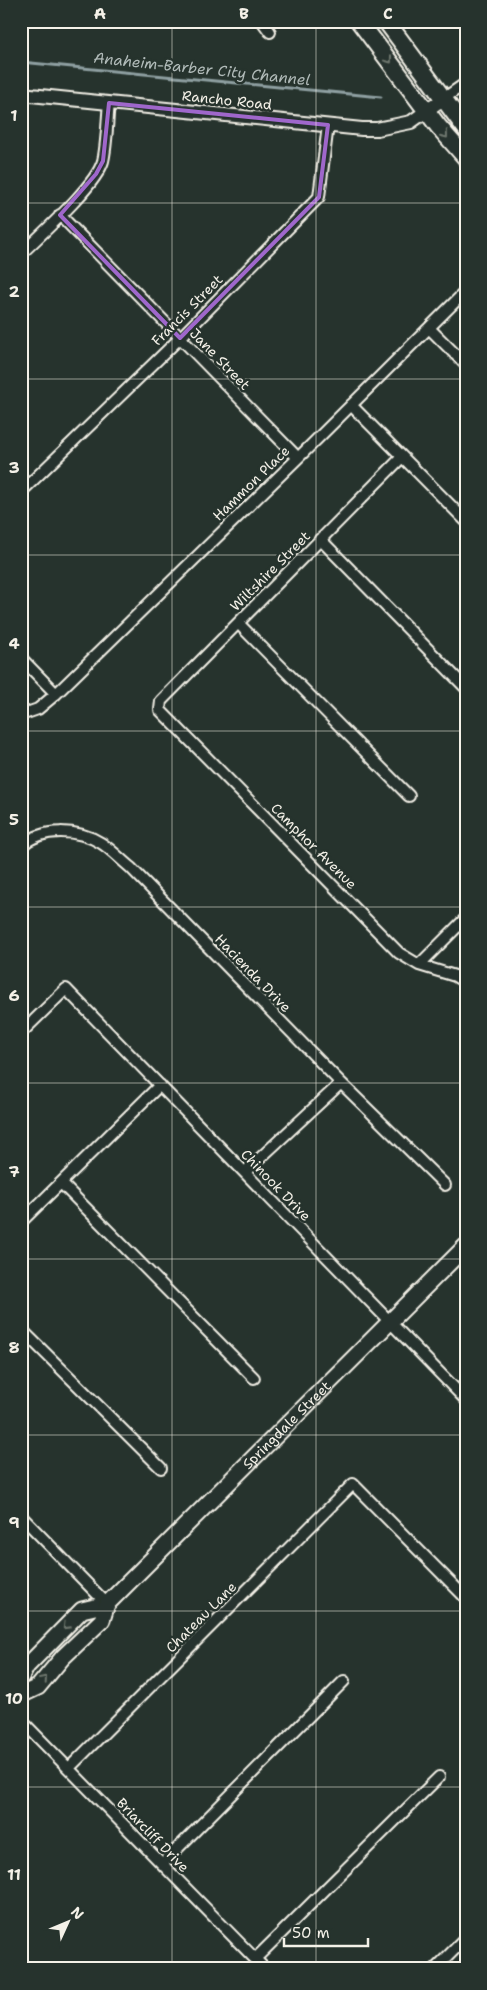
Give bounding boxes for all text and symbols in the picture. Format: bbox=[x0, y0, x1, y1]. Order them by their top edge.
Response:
text: A bbox=[94, 3, 106, 24]
text: B bbox=[239, 3, 249, 24]
text: C bbox=[383, 3, 393, 24]
water label: Anaheim-Barber City Channel bbox=[93, 48, 311, 90]
one-way arrow bbox=[383, 54, 391, 63]
street label: Rancho Road bbox=[181, 86, 273, 114]
text: 1 bbox=[10, 105, 18, 126]
one-way arrow bbox=[440, 129, 448, 138]
street label: Francis Street bbox=[148, 271, 226, 349]
text: 2 bbox=[8, 281, 20, 302]
street label: Jane Street bbox=[186, 324, 254, 394]
street label: Hammon Place bbox=[209, 442, 293, 524]
text: 3 bbox=[8, 457, 20, 478]
street label: Wiltshire Street bbox=[226, 527, 314, 615]
text: 4 bbox=[8, 633, 20, 654]
street label: Camphor Avenue bbox=[267, 799, 361, 893]
text: 5 bbox=[9, 809, 19, 830]
street label: Hacienda Drive bbox=[211, 930, 295, 1016]
text: 6 bbox=[8, 985, 20, 1006]
street label: Chinook Drive bbox=[237, 1145, 315, 1225]
text: 7 bbox=[8, 1161, 20, 1182]
text: 8 bbox=[8, 1337, 20, 1358]
street label: Springdale Street bbox=[239, 1377, 335, 1473]
text: 9 bbox=[8, 1512, 20, 1533]
street label: Chateau Lane bbox=[162, 1578, 240, 1656]
one-way arrow bbox=[63, 1621, 72, 1630]
one-way arrow bbox=[39, 1675, 48, 1684]
text: 10 bbox=[5, 1688, 23, 1709]
street label: Briarcliff Drive bbox=[113, 1794, 193, 1876]
text: 11 bbox=[7, 1864, 21, 1885]
north arrow bbox=[42, 1898, 92, 1948]
text: N bbox=[67, 1903, 88, 1923]
scale bar bbox=[284, 1915, 368, 1947]
text: 50 m bbox=[292, 1923, 330, 1943]

